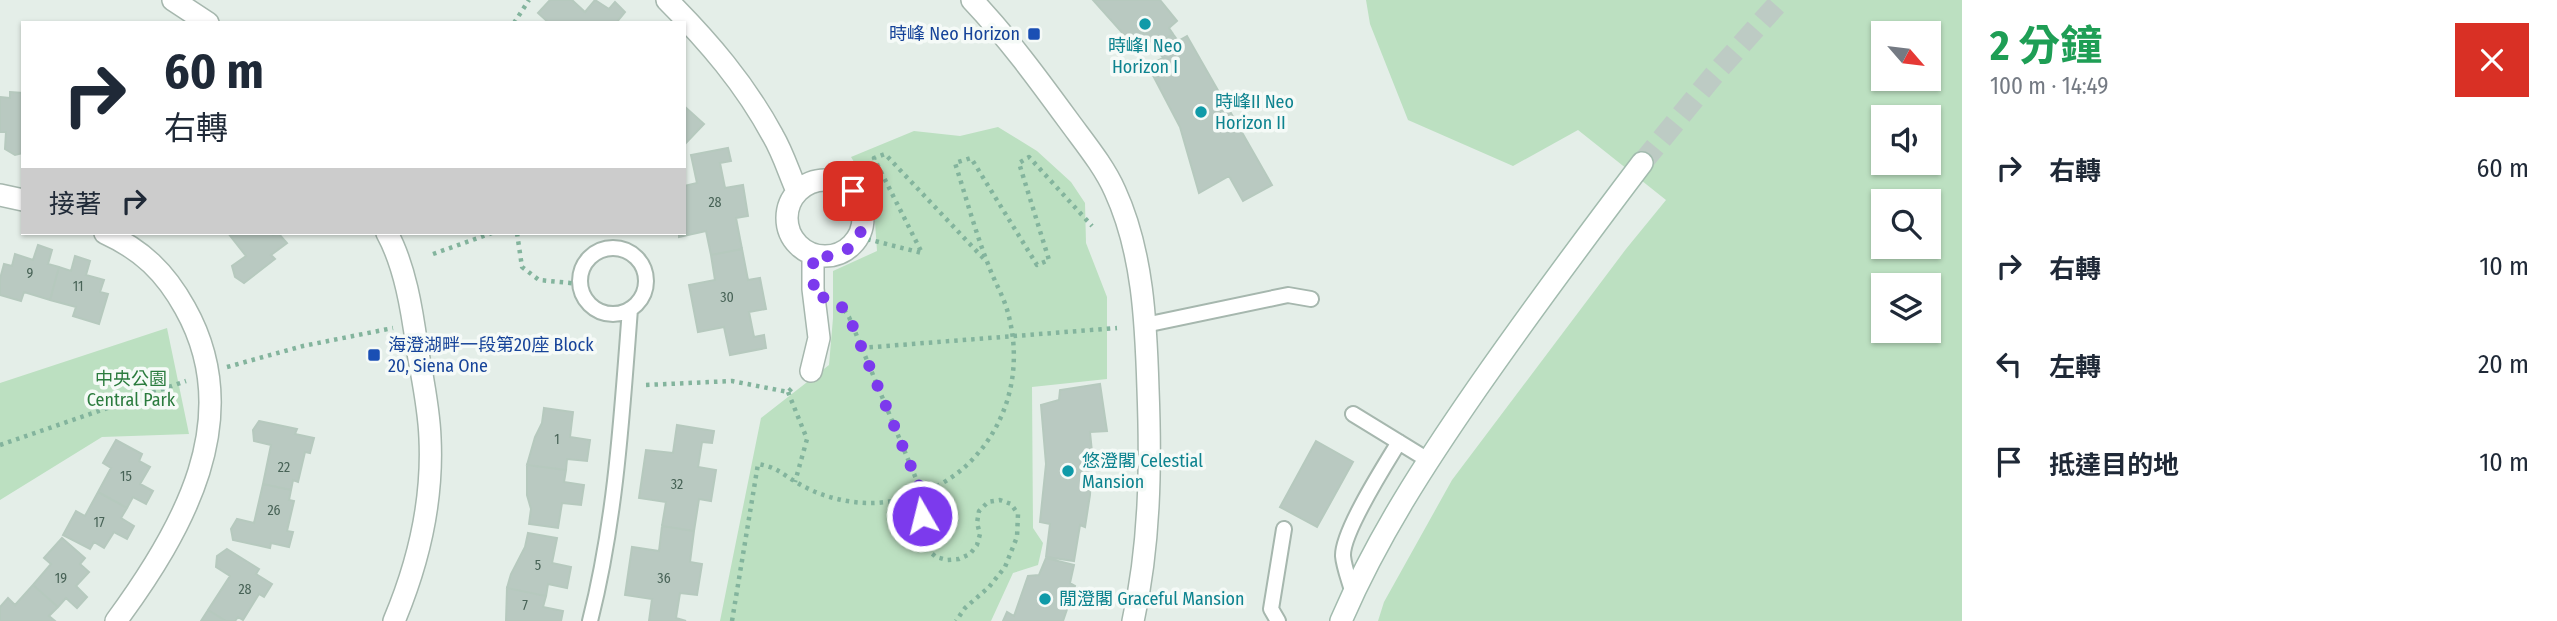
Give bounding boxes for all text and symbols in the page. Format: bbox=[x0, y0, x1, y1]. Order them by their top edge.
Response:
marker: 時峰I Neo Horizon I bbox=[1137, 16, 1153, 32]
north arrow bbox=[1871, 21, 1941, 91]
map controls bbox=[1871, 21, 1941, 343]
text: 2 分鐘 bbox=[1990, 21, 2102, 71]
place label: 時峰 Neo Horizon bbox=[889, 23, 1020, 45]
button: close bbox=[2455, 23, 2529, 97]
marker: 時峰 Neo Horizon bbox=[1026, 26, 1042, 42]
place label: 時峰I Neo Horizon I bbox=[1108, 35, 1182, 78]
text: 60 m bbox=[164, 42, 264, 101]
icon: right bbox=[49, 49, 140, 140]
text: 100 m · 14:49 bbox=[1990, 72, 2108, 100]
place label: 時峰II Neo Horizon II bbox=[1215, 91, 1294, 134]
marker: 時峰II Neo Horizon II bbox=[1193, 104, 1209, 120]
button: sound bbox=[1871, 105, 1941, 175]
text: 右轉 bbox=[164, 109, 228, 147]
icon: right bbox=[1990, 149, 2028, 187]
text: 60 m bbox=[2476, 153, 2529, 184]
text: 右轉 bbox=[2049, 156, 2101, 187]
pin bbox=[823, 161, 883, 221]
icon: arrive bbox=[834, 172, 872, 210]
icon: right bbox=[115, 182, 153, 220]
text: 接著 bbox=[49, 189, 101, 220]
button: search bbox=[1871, 189, 1941, 259]
house number: 28 bbox=[708, 194, 722, 211]
icon: right bbox=[1990, 247, 2028, 285]
text: 10 m bbox=[2479, 251, 2529, 282]
text: 右轉 bbox=[2049, 254, 2101, 285]
house number: 9 bbox=[27, 265, 34, 282]
button: layers bbox=[1871, 273, 1941, 343]
house number: 11 bbox=[73, 278, 83, 295]
house number: 30 bbox=[720, 289, 734, 306]
place label: 海澄湖畔一段第20座 Block 20, Siena One bbox=[388, 334, 594, 377]
icon: left bbox=[1990, 345, 2028, 383]
marker: 海澄湖畔一段第20座 Block 20, Siena One bbox=[366, 347, 382, 363]
text: 20 m bbox=[2478, 349, 2529, 380]
text: 左轉 bbox=[2049, 352, 2101, 383]
park label: 中央公園 Central Park bbox=[87, 368, 176, 411]
house number: 1 bbox=[554, 431, 560, 448]
icon: arrive bbox=[1990, 443, 2028, 481]
text: 10 m bbox=[2479, 447, 2529, 478]
place label: 悠澄閣 Celestial Mansion bbox=[1082, 450, 1203, 493]
text: 抵達目的地 bbox=[2049, 450, 2179, 481]
house number: 22 bbox=[278, 459, 290, 476]
marker: 悠澄閣 Celestial Mansion bbox=[1060, 463, 1076, 479]
house number: 15 bbox=[120, 468, 132, 485]
house number: 32 bbox=[671, 476, 683, 493]
position arrow bbox=[885, 479, 959, 553]
house number: 26 bbox=[267, 502, 281, 519]
house number: 17 bbox=[93, 514, 105, 531]
house number: 5 bbox=[535, 557, 541, 574]
house number: 19 bbox=[55, 570, 67, 587]
house number: 36 bbox=[657, 570, 671, 587]
house number: 28 bbox=[238, 581, 252, 598]
place label: 閒澄閣 Graceful Mansion bbox=[1059, 588, 1245, 610]
marker: 閒澄閣 Graceful Mansion bbox=[1037, 591, 1053, 607]
house number: 7 bbox=[522, 597, 528, 614]

